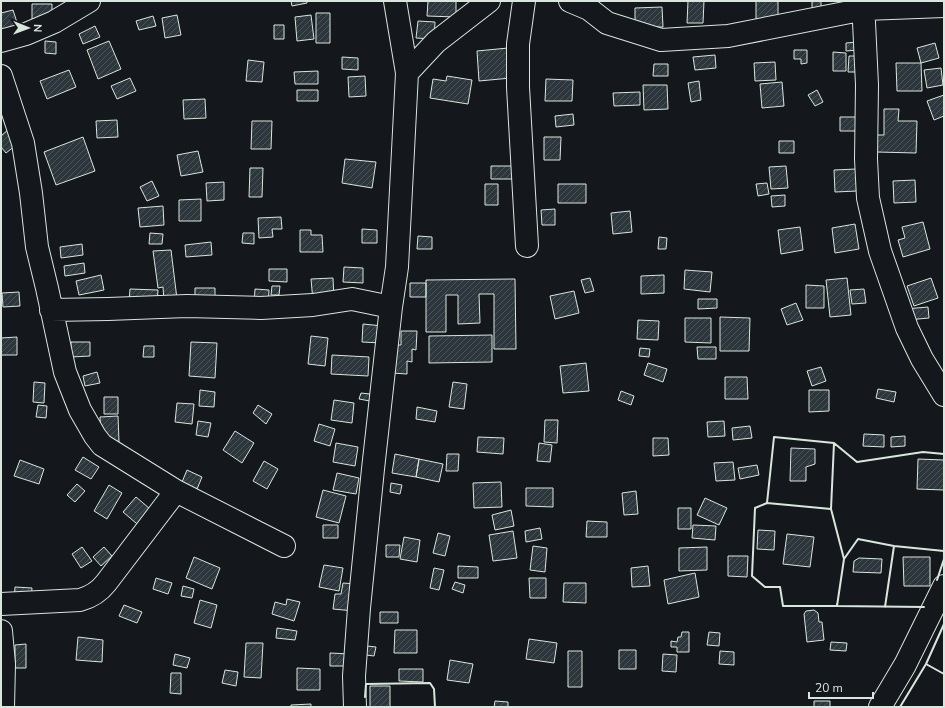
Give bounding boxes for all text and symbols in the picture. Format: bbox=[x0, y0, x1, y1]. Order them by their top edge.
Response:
north arrow bbox=[8, 8, 48, 48]
text: N bbox=[30, 24, 45, 32]
scale bar bbox=[809, 674, 873, 700]
text: 20 m bbox=[815, 680, 843, 696]

